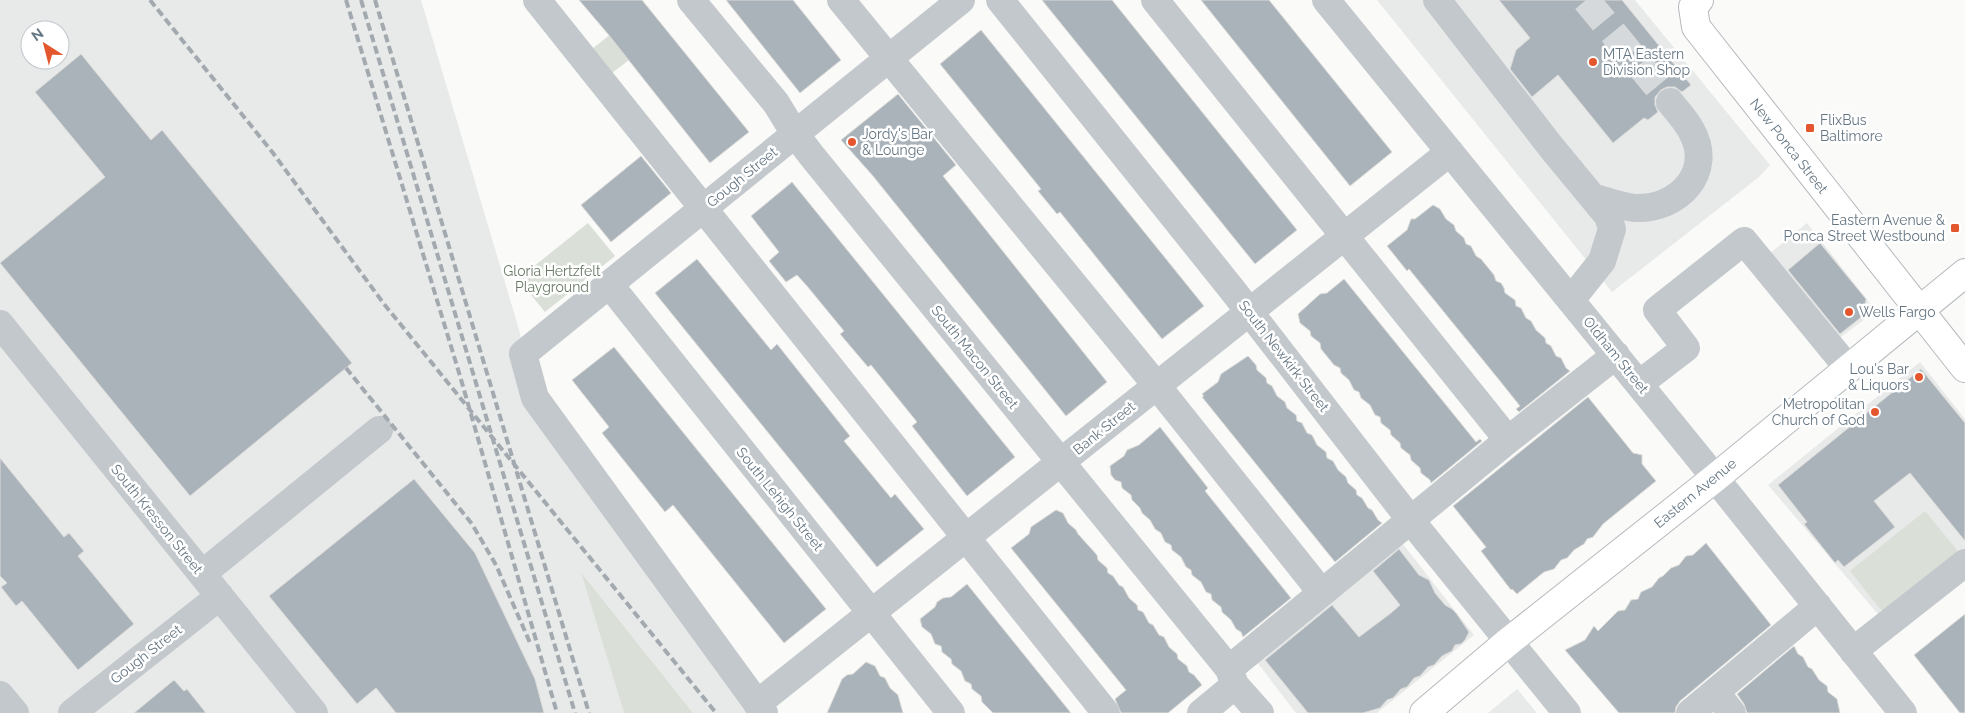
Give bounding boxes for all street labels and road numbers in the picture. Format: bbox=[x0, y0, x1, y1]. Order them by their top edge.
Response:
street label: New Ponca Street bbox=[1747, 95, 1831, 197]
street label: Gough Street bbox=[704, 144, 781, 210]
street label: South Newkirk Street bbox=[1236, 297, 1333, 415]
street label: South Macon Street bbox=[929, 302, 1022, 412]
street label: Oldham Street bbox=[1580, 313, 1652, 397]
street label: Bank Street bbox=[1070, 398, 1138, 458]
street label: South Lehigh Street bbox=[733, 444, 827, 554]
street label: Eastern Avenue bbox=[1651, 455, 1739, 531]
street label: South Kresson Street bbox=[108, 461, 206, 577]
street label: Gough Street bbox=[107, 621, 185, 687]

